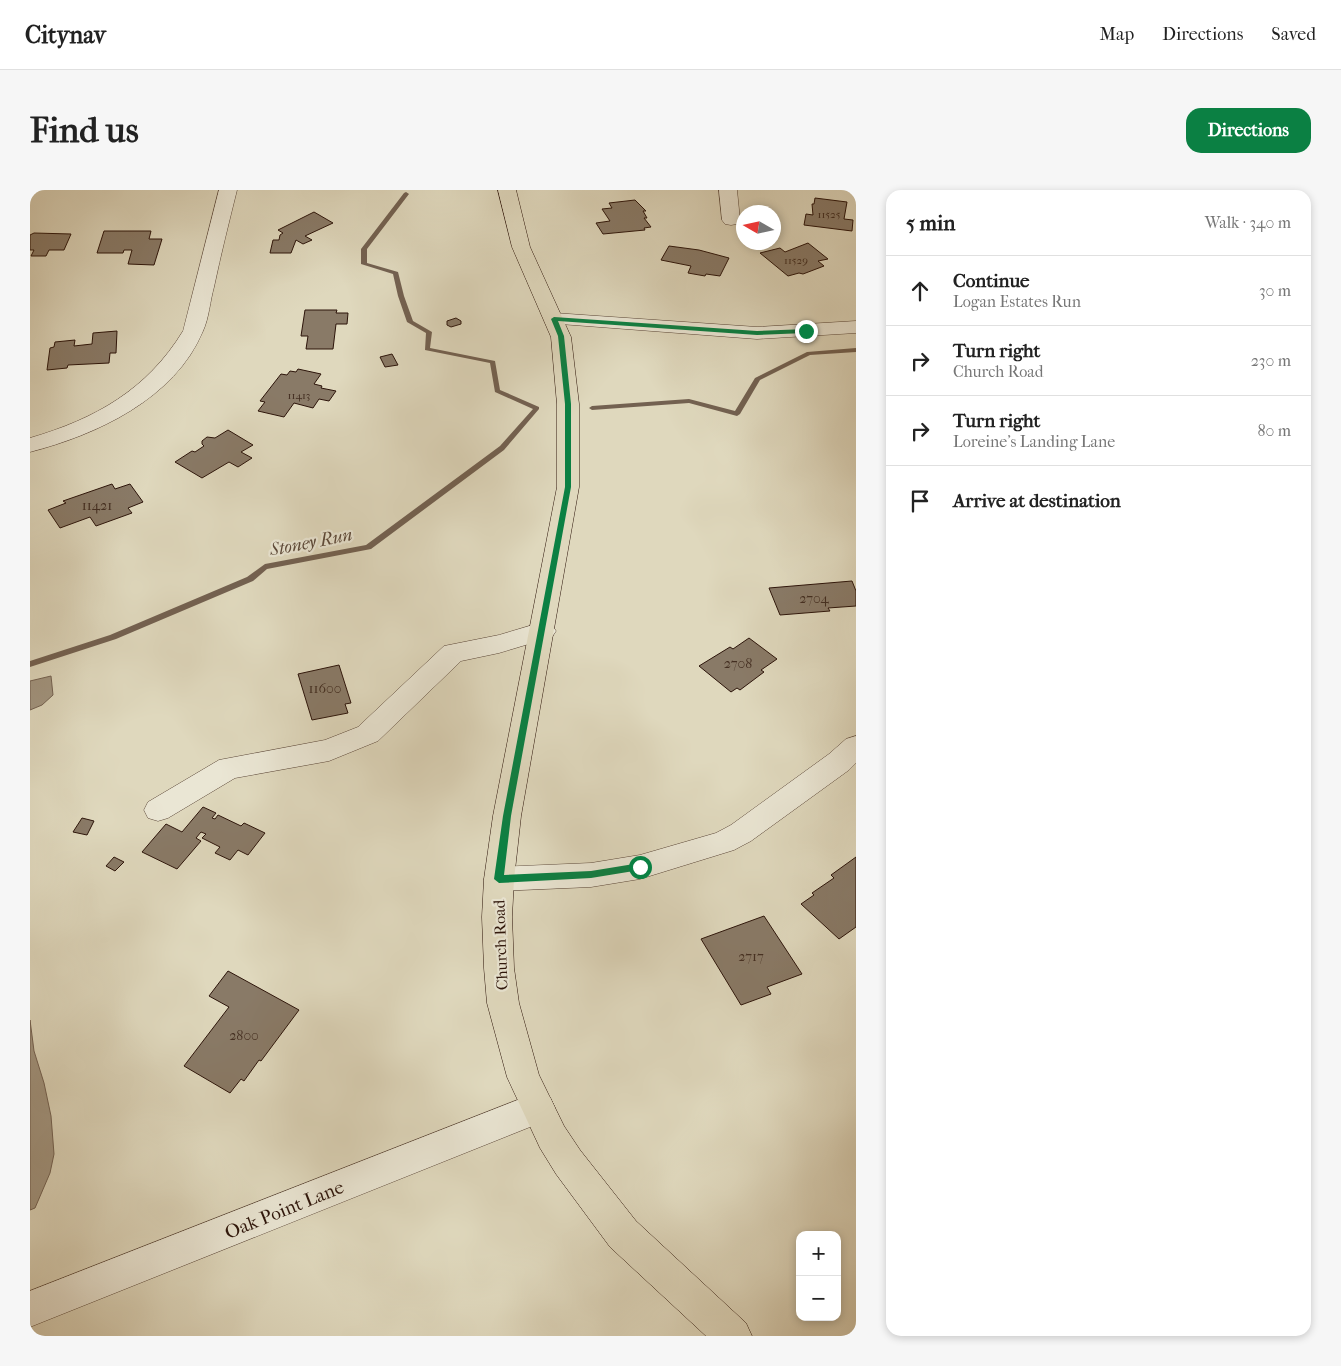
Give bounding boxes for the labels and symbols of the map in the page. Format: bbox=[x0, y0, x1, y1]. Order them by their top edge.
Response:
north arrow bbox=[736, 205, 781, 250]
house number: 11525 bbox=[818, 208, 841, 221]
house number: 11529 bbox=[784, 254, 808, 267]
route end bbox=[795, 320, 818, 343]
house number: 11413 bbox=[288, 389, 310, 402]
house number: 11421 bbox=[82, 497, 112, 514]
water label: Stoney Run bbox=[267, 524, 354, 561]
house number: 2704 bbox=[799, 590, 830, 607]
house number: 2708 bbox=[724, 655, 752, 672]
house number: 11600 bbox=[309, 680, 341, 697]
route start bbox=[629, 856, 652, 879]
street label: Church Road bbox=[489, 899, 512, 990]
house number: 2717 bbox=[738, 948, 764, 965]
house number: 2800 bbox=[229, 1027, 259, 1044]
street label: Oak Point Lane bbox=[222, 1176, 347, 1244]

